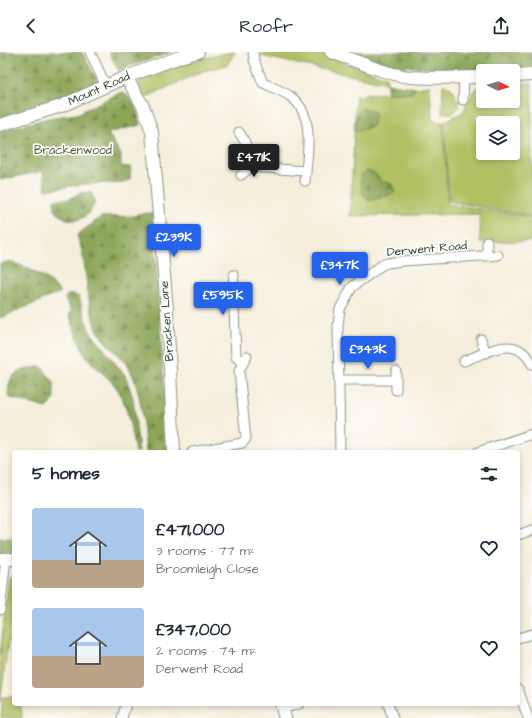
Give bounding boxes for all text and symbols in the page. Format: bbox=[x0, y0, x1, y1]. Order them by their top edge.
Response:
text: Roofr bbox=[239, 14, 293, 39]
icon: back bbox=[20, 15, 42, 37]
icon: share bbox=[490, 15, 512, 37]
north arrow bbox=[476, 64, 520, 108]
map controls bbox=[476, 64, 520, 160]
street label: Mount Road bbox=[65, 68, 133, 110]
button: layers bbox=[476, 116, 520, 160]
park label: Brackenwood bbox=[34, 142, 112, 159]
pin: £471K bbox=[226, 144, 282, 178]
text: £471K bbox=[237, 148, 271, 166]
pin: £239K bbox=[146, 224, 202, 258]
text: £239K bbox=[156, 228, 192, 246]
street label: Derwent Road bbox=[386, 237, 468, 261]
pin: £347K bbox=[312, 252, 368, 286]
text: £347K bbox=[321, 256, 359, 274]
street label: Bracken Lane bbox=[156, 280, 178, 362]
pin: £595K bbox=[195, 282, 251, 316]
text: £595K bbox=[203, 286, 243, 304]
pin: £343K bbox=[340, 336, 396, 370]
text: £343K bbox=[350, 340, 386, 358]
text: 5 homes bbox=[32, 462, 100, 486]
icon: filters bbox=[478, 463, 500, 485]
text: £471,000 bbox=[156, 518, 225, 542]
icon: home bbox=[64, 524, 112, 572]
icon: heart bbox=[478, 537, 500, 559]
text: 3 rooms · 77 m² bbox=[156, 542, 255, 560]
text: Broomleigh Close bbox=[156, 560, 259, 578]
text: £347,000 bbox=[156, 618, 231, 642]
icon: home bbox=[64, 624, 112, 672]
icon: heart bbox=[478, 637, 500, 659]
text: 2 rooms · 74 m² bbox=[156, 642, 256, 660]
text: Derwent Road bbox=[156, 660, 243, 678]

